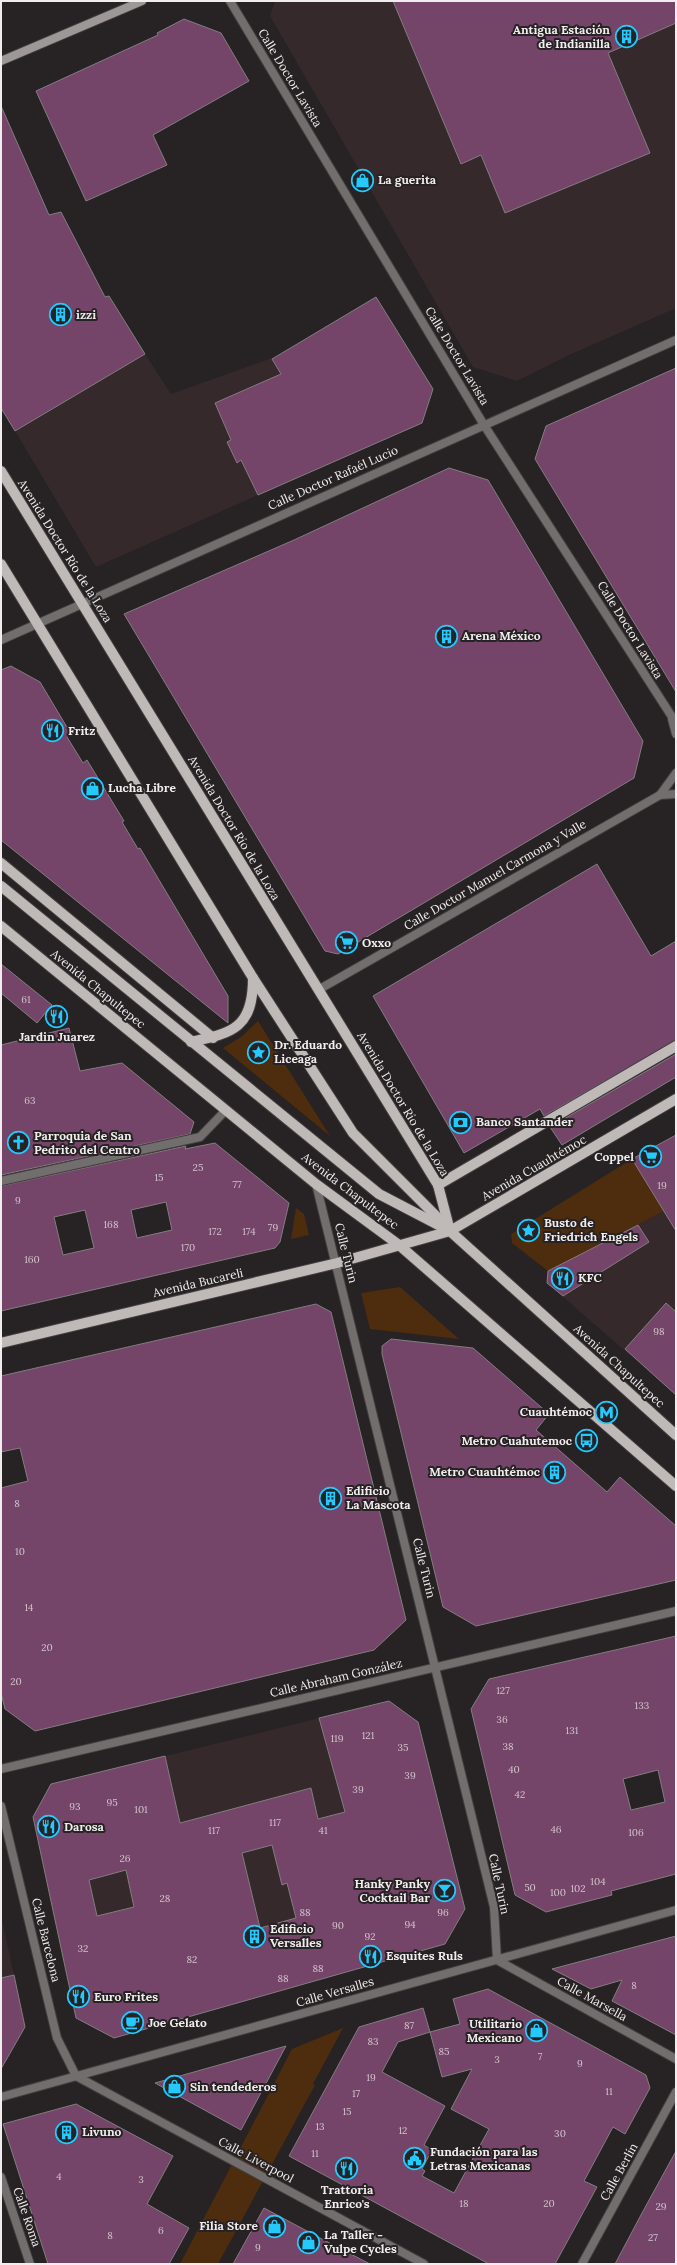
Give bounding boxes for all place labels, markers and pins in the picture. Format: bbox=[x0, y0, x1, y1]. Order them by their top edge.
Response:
place label: Antigua Estación de Indianilla bbox=[513, 22, 611, 51]
building icon: Antigua Estación de Indianilla bbox=[613, 24, 639, 50]
shop icon: La guerita bbox=[350, 167, 376, 193]
place label: La guerita bbox=[378, 172, 437, 187]
building icon: izzi bbox=[48, 302, 74, 328]
place label: izzi bbox=[76, 307, 96, 322]
building icon: Arena México bbox=[434, 623, 460, 649]
place label: Arena México bbox=[462, 628, 541, 643]
restaurant icon: Fritz bbox=[39, 718, 65, 744]
place label: Fritz bbox=[68, 723, 95, 738]
shop icon: Lucha Libre bbox=[79, 775, 105, 801]
place label: Lucha Libre bbox=[108, 780, 176, 795]
supermarket icon: Oxxo bbox=[333, 930, 359, 956]
place label: Oxxo bbox=[362, 935, 391, 950]
restaurant icon: Jardin Juarez bbox=[44, 1003, 70, 1029]
place label: Jardin Juarez bbox=[19, 1029, 95, 1044]
place label: Dr. Eduardo Liceaga bbox=[274, 1037, 342, 1066]
place icon: Dr. Eduardo Liceaga bbox=[246, 1039, 272, 1065]
bank icon: Banco Santander bbox=[447, 1109, 473, 1135]
place label: Banco Santander bbox=[476, 1114, 574, 1129]
place label: Parroquia de San Pedrito del Centro bbox=[34, 1128, 140, 1157]
church icon: Parroquia de San Pedrito del Centro bbox=[6, 1130, 32, 1156]
supermarket icon: Coppel bbox=[637, 1144, 663, 1170]
place label: Coppel bbox=[594, 1149, 634, 1164]
place label: Busto de Friedrich Engels bbox=[544, 1215, 638, 1244]
place icon: Busto de Friedrich Engels bbox=[516, 1217, 542, 1243]
restaurant icon: KFC bbox=[549, 1265, 575, 1291]
place label: KFC bbox=[578, 1270, 602, 1285]
metro station icon: Cuauhtémoc bbox=[594, 1399, 620, 1425]
place label: Cuauhtémoc bbox=[520, 1404, 593, 1419]
bus stop icon: Metro Cuahutemoc bbox=[574, 1428, 600, 1454]
place label: Metro Cuahutemoc bbox=[461, 1433, 573, 1448]
building icon: Metro Cuauhtémoc bbox=[542, 1459, 568, 1485]
place label: Metro Cuauhtémoc bbox=[429, 1464, 541, 1479]
place label: Edificio La Mascota bbox=[346, 1483, 411, 1512]
building icon: Edificio La Mascota bbox=[318, 1485, 344, 1511]
restaurant icon: Darosa bbox=[35, 1814, 61, 1840]
place label: Darosa bbox=[64, 1819, 105, 1834]
place label: Hanky Panky Cocktail Bar bbox=[354, 1876, 430, 1905]
bar icon: Hanky Panky Cocktail Bar bbox=[432, 1878, 458, 1904]
place label: Edificio Versalles bbox=[270, 1921, 322, 1950]
building icon: Edificio Versalles bbox=[241, 1923, 267, 1949]
restaurant icon: Esquites Ruls bbox=[358, 1943, 384, 1969]
place label: Esquites Ruls bbox=[386, 1948, 463, 1963]
restaurant icon: Euro Frites bbox=[66, 1984, 92, 2010]
place label: Euro Frites bbox=[94, 1989, 158, 2004]
cafe icon: Joe Gelato bbox=[120, 2010, 146, 2036]
place label: Joe Gelato bbox=[148, 2015, 207, 2030]
place label: Utilitario Mexicano bbox=[467, 2016, 522, 2045]
shop icon: Utilitario Mexicano bbox=[524, 2018, 550, 2044]
shop icon: Sin tendederos bbox=[162, 2074, 188, 2100]
place label: Sin tendederos bbox=[190, 2079, 277, 2094]
building icon: Livuno bbox=[53, 2119, 79, 2145]
place label: Livuno bbox=[82, 2124, 122, 2139]
place label: Fundación para las Letras Mexicanas bbox=[430, 2144, 538, 2173]
public building icon: Fundación para las Letras Mexicanas bbox=[402, 2146, 428, 2172]
restaurant icon: Trattoria Enrico's bbox=[334, 2156, 360, 2182]
place label: Trattoria Enrico's bbox=[321, 2182, 374, 2211]
shop icon: Filia Store bbox=[261, 2213, 287, 2239]
place label: Filia Store bbox=[199, 2218, 259, 2233]
place label: La Taller - Vulpe Cycles bbox=[324, 2227, 397, 2256]
shop icon: La Taller - Vulpe Cycles bbox=[295, 2229, 321, 2255]

